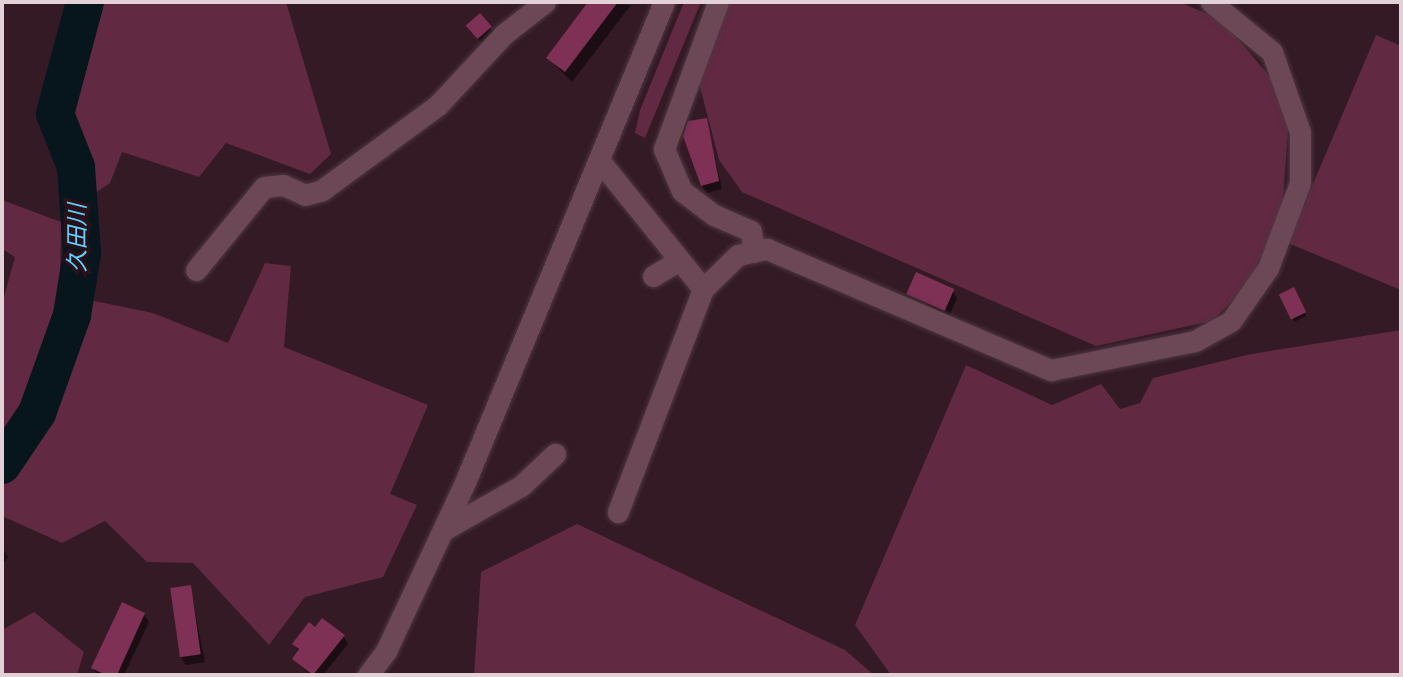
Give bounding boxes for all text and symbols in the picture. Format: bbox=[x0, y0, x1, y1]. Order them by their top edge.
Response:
water label: 久田川 bbox=[63, 204, 91, 272]

